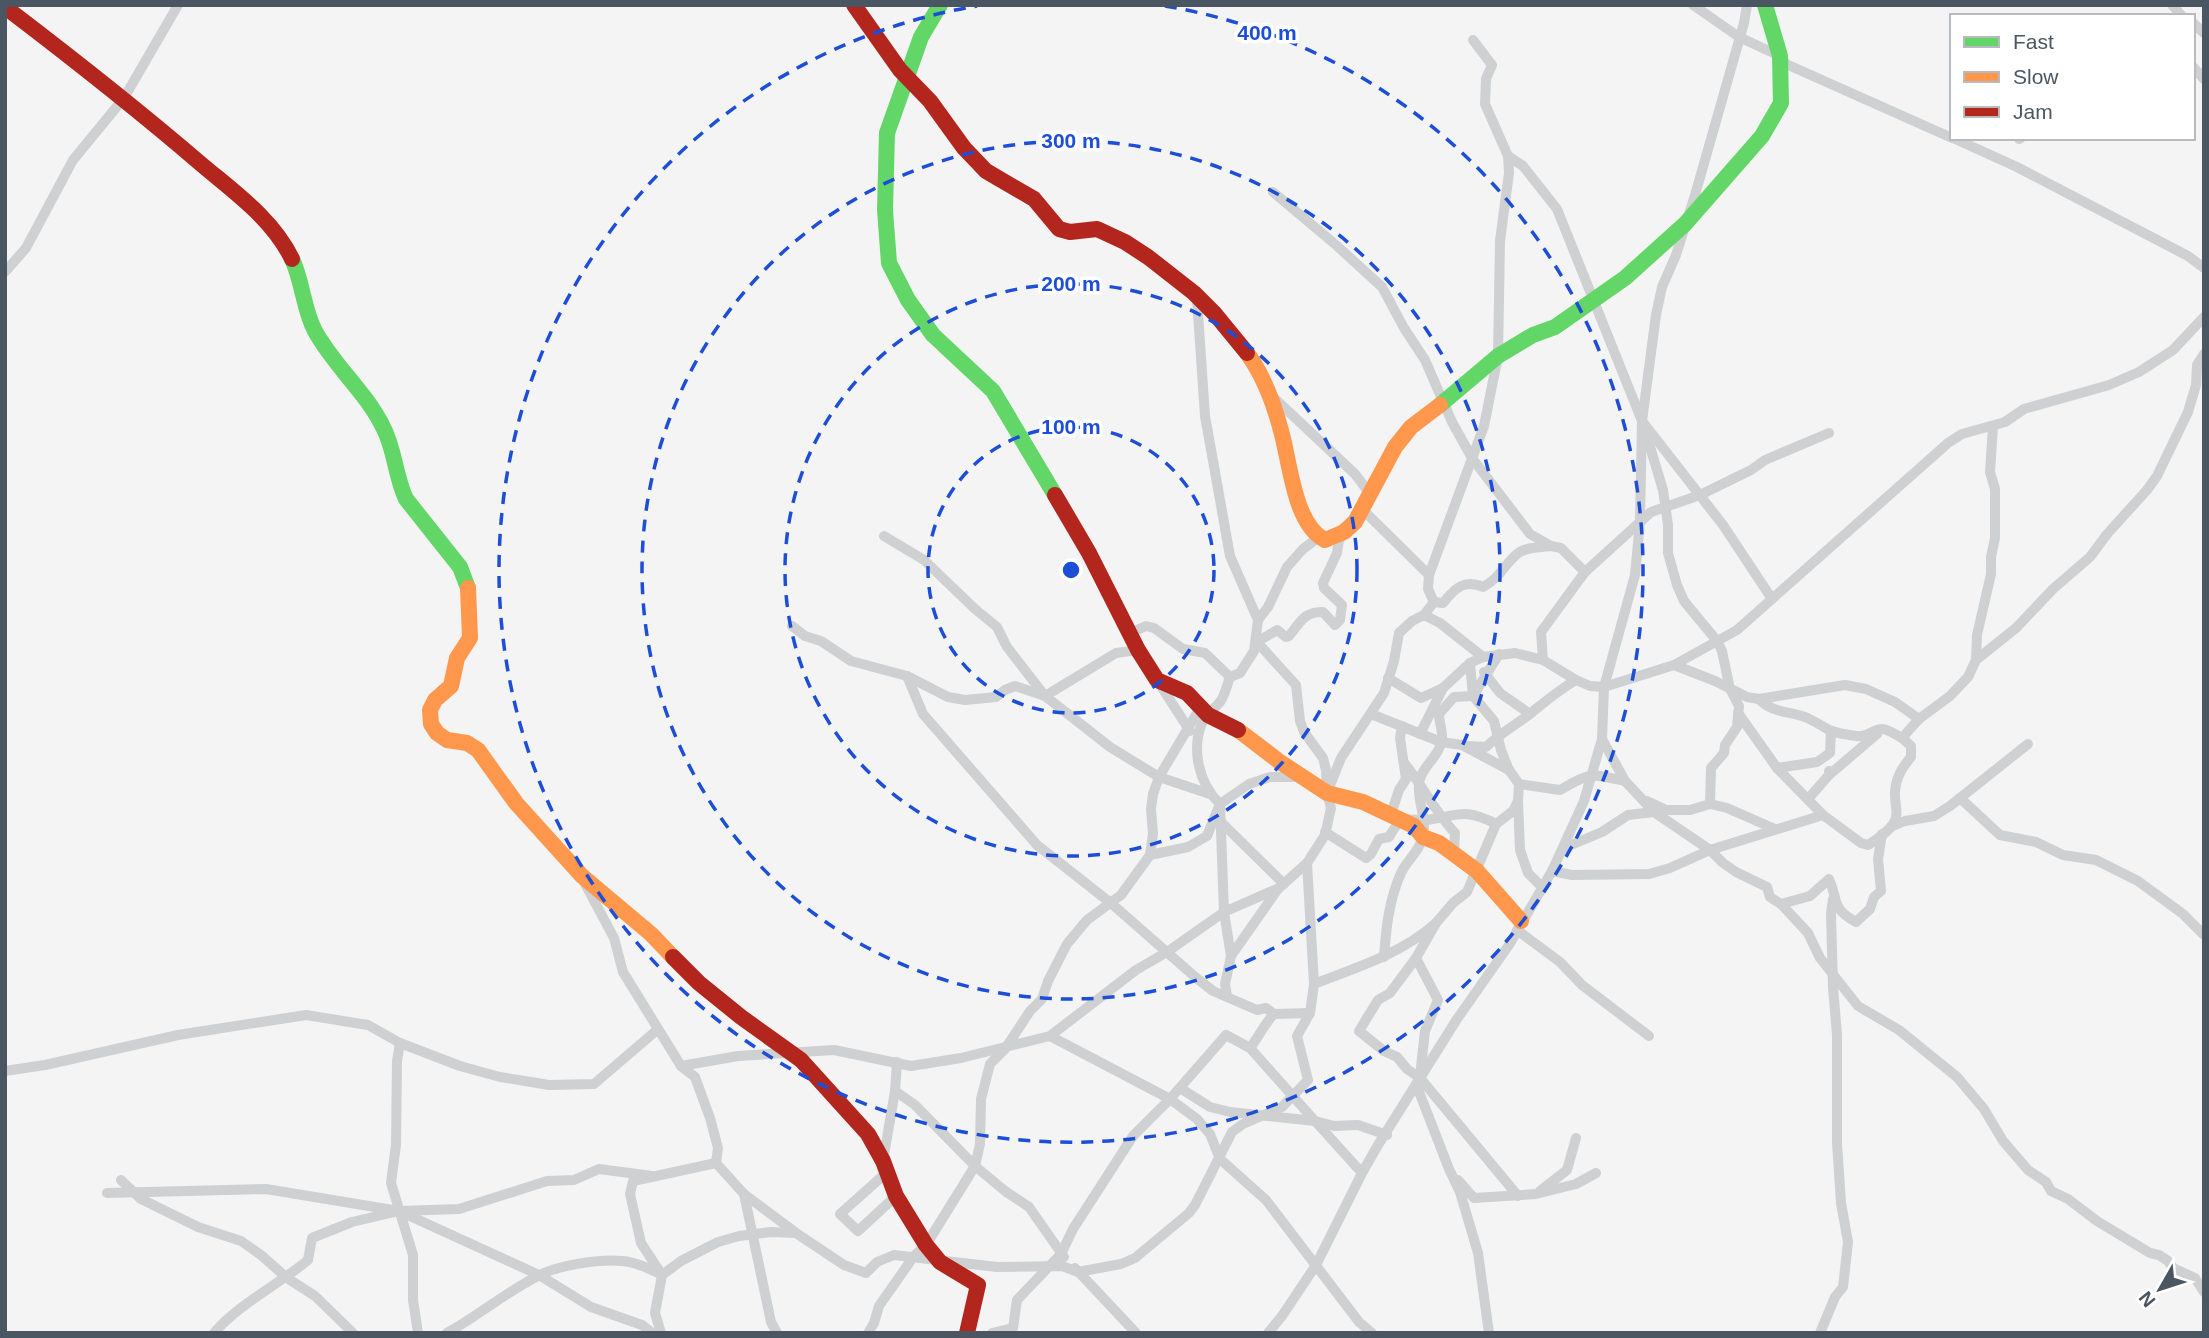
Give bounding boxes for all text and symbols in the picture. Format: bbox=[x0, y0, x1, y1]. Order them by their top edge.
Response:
legend bbox=[1950, 14, 2195, 140]
text: 400 m bbox=[1237, 21, 1297, 44]
text: Fast bbox=[2013, 30, 2054, 53]
text: Slow bbox=[2013, 65, 2059, 88]
text: Jam bbox=[2013, 100, 2053, 123]
text: 300 m bbox=[1041, 129, 1101, 152]
text: 200 m bbox=[1041, 272, 1101, 295]
text: 100 m bbox=[1041, 415, 1101, 438]
centre of rings bbox=[1059, 558, 1083, 582]
north arrow bbox=[2125, 1254, 2195, 1324]
text: N bbox=[2135, 1287, 2160, 1311]

